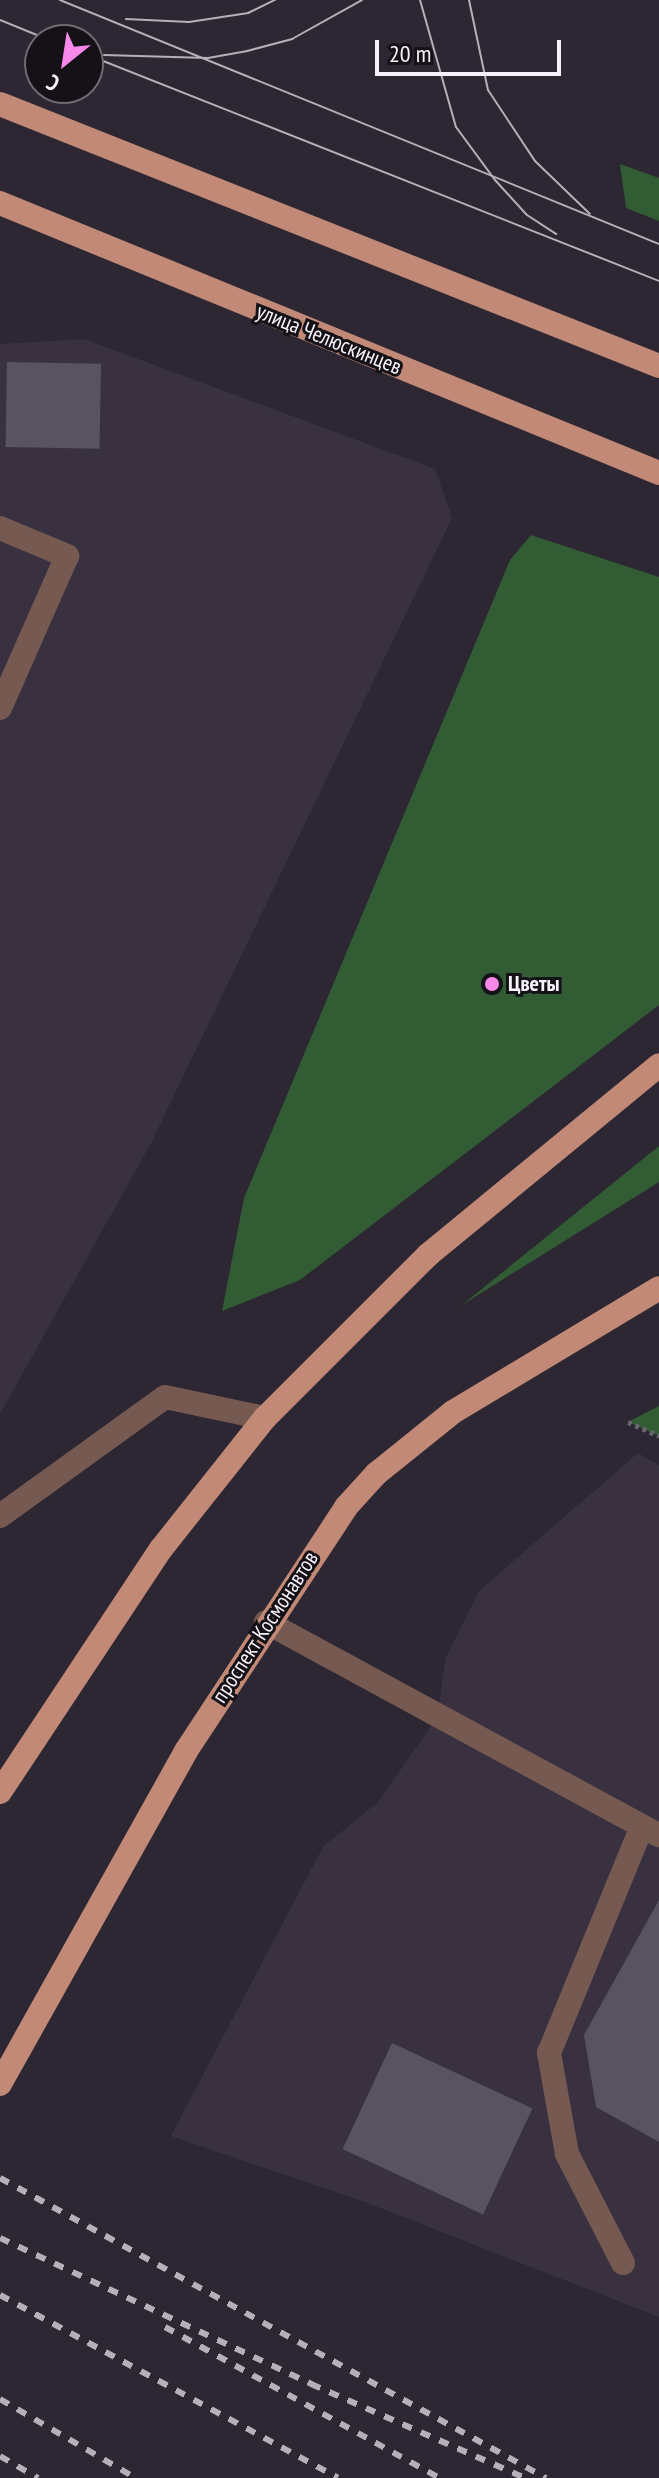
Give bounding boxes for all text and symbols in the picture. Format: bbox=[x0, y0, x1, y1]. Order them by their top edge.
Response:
north arrow bbox=[24, 24, 104, 104]
scale bar bbox=[379, 24, 565, 74]
text: 20 m bbox=[389, 38, 431, 69]
text: С bbox=[42, 68, 64, 98]
street label: улица Челюскинцев bbox=[253, 298, 405, 380]
place label: Цветы bbox=[508, 971, 560, 997]
marker: Цветы bbox=[483, 975, 501, 993]
street label: проспект Космонавтов bbox=[206, 1546, 324, 1708]

